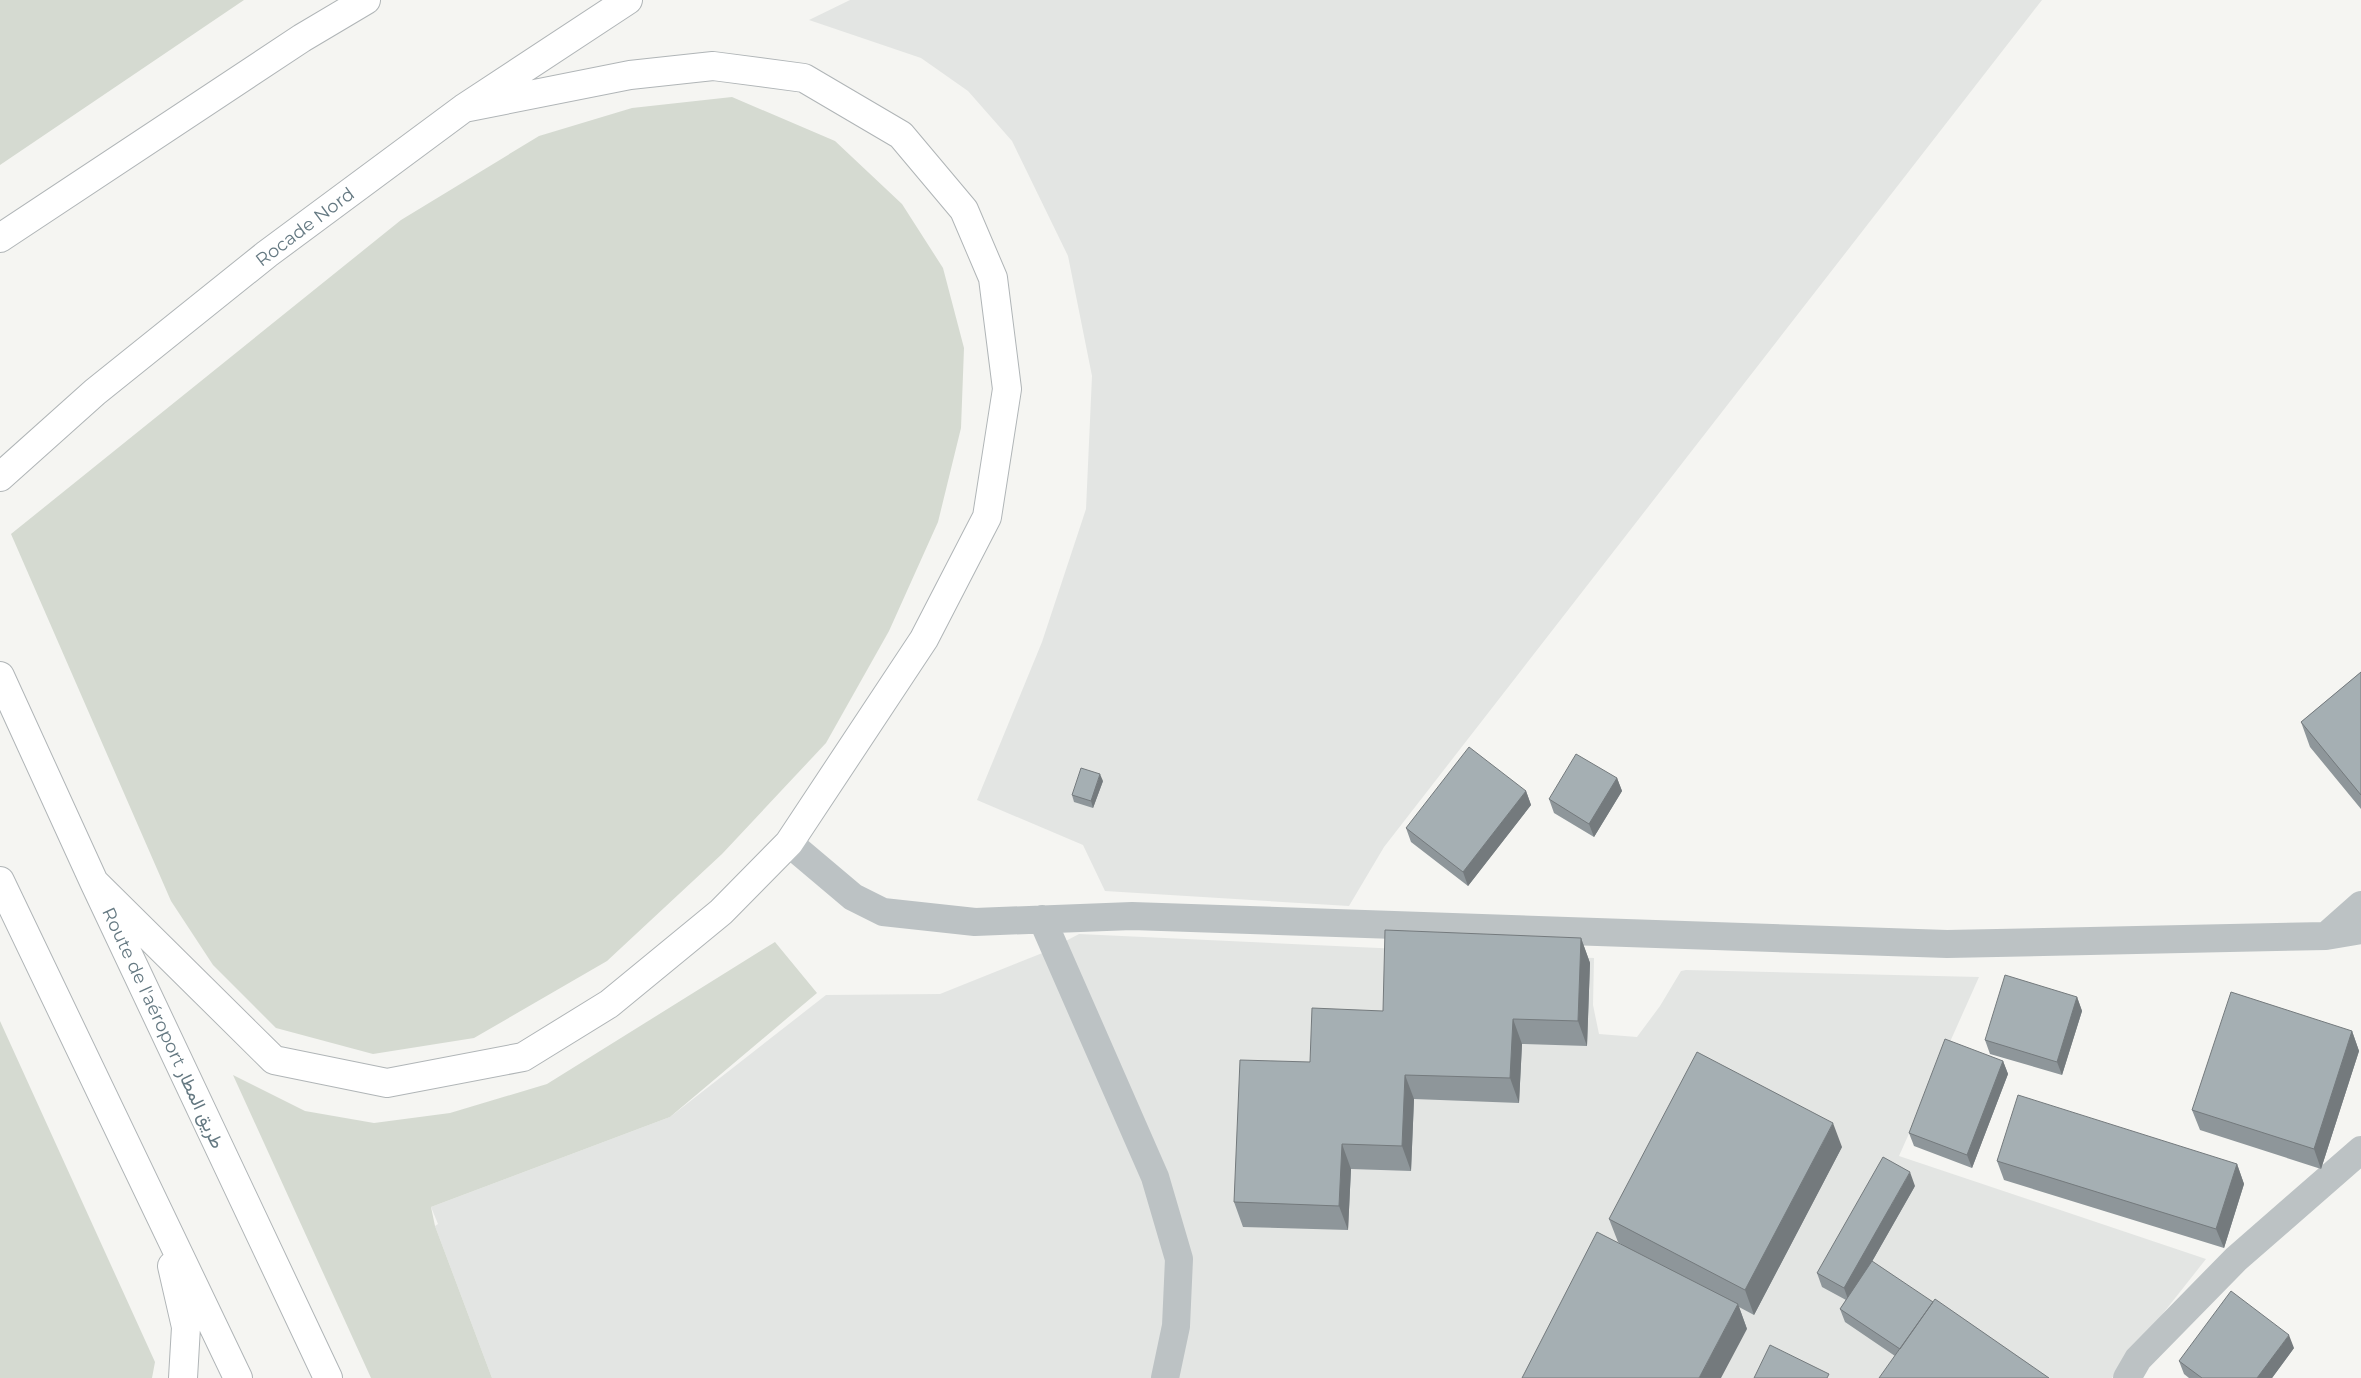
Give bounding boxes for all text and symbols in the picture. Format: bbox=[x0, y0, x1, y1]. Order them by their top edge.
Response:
street label: Rocade Nord bbox=[251, 183, 359, 271]
street label: Route de l'aéroport طريق المطار bbox=[97, 904, 229, 1152]

